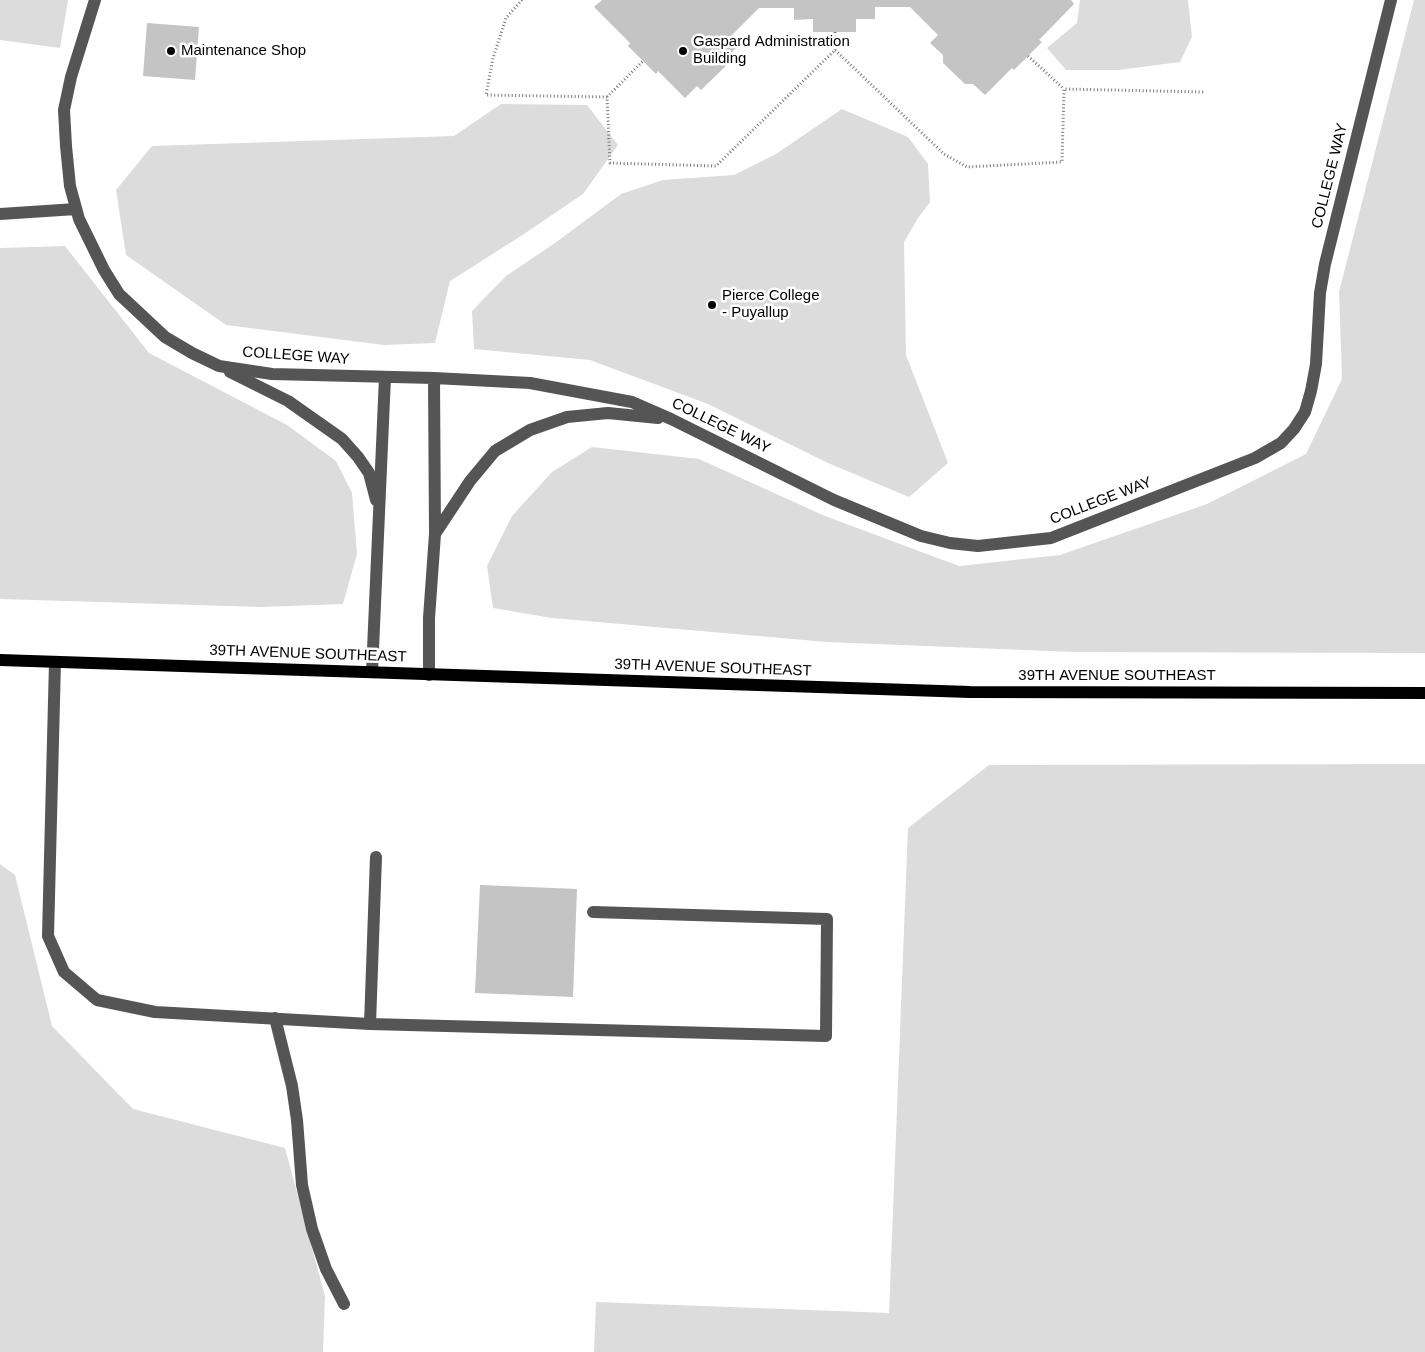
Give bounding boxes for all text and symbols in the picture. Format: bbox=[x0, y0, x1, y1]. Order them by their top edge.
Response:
place label: Gaspard Administration Building bbox=[693, 33, 850, 68]
place label: Maintenance Shop bbox=[181, 42, 306, 60]
marker: Maintenance Shop bbox=[165, 45, 177, 57]
marker: Gaspard Administration Building bbox=[677, 45, 689, 57]
street label: COLLEGE WAY bbox=[1308, 122, 1352, 230]
place label: Pierce College - Puyallup bbox=[722, 287, 820, 322]
marker: Pierce College - Puyallup bbox=[706, 299, 718, 311]
street label: COLLEGE WAY bbox=[242, 343, 350, 369]
street label: COLLEGE WAY bbox=[669, 394, 773, 458]
street label: COLLEGE WAY bbox=[1048, 473, 1154, 529]
street label: 39TH AVENUE SOUTHEAST bbox=[209, 642, 407, 666]
street label: 39TH AVENUE SOUTHEAST bbox=[614, 656, 812, 680]
street label: 39TH AVENUE SOUTHEAST bbox=[1018, 667, 1216, 685]

